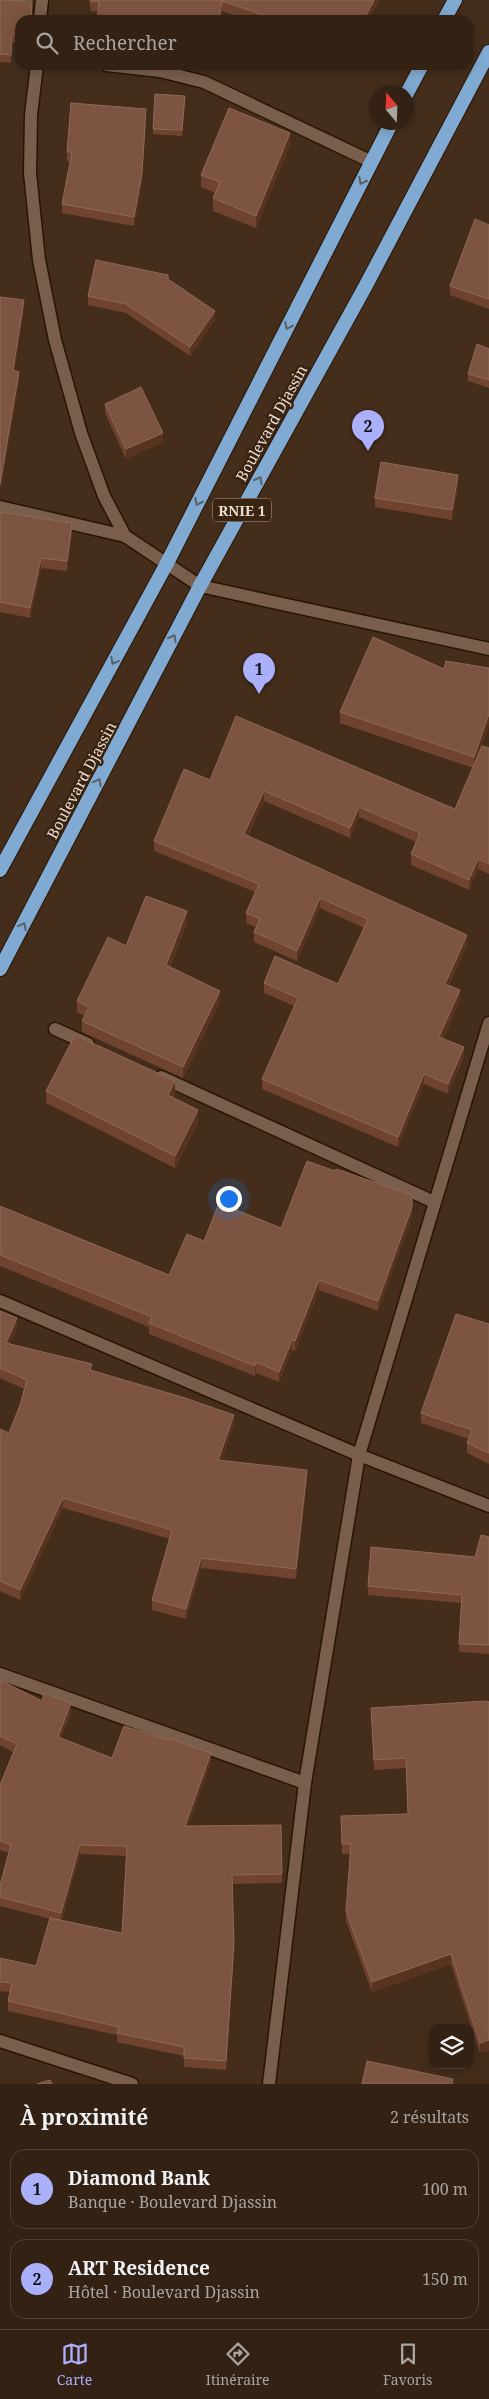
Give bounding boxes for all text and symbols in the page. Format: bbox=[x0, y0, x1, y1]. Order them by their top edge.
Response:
search box bbox=[15, 15, 474, 70]
icon: search bbox=[33, 29, 61, 57]
text: Rechercher bbox=[73, 30, 177, 56]
north arrow bbox=[369, 85, 414, 130]
one-way arrow bbox=[358, 176, 368, 185]
one-way arrow bbox=[284, 321, 294, 330]
street label: Boulevard Djassin bbox=[231, 361, 311, 485]
pin: 2 bbox=[352, 410, 384, 451]
one-way arrow bbox=[252, 476, 262, 485]
one-way arrow bbox=[194, 497, 204, 506]
road number: RNIE 1 bbox=[213, 498, 271, 522]
one-way arrow bbox=[167, 634, 177, 643]
pin: 1 bbox=[243, 653, 275, 694]
one-way arrow bbox=[110, 656, 120, 665]
street label: Boulevard Djassin bbox=[42, 718, 120, 842]
one-way arrow bbox=[92, 778, 102, 787]
one-way arrow bbox=[17, 922, 27, 931]
your location bbox=[216, 1186, 242, 1212]
map controls bbox=[429, 2024, 474, 2069]
button: layers bbox=[429, 2024, 474, 2069]
text: À proximité bbox=[20, 2103, 148, 2131]
text: 2 résultats bbox=[390, 2106, 469, 2128]
text: Diamond Bank bbox=[68, 2165, 210, 2191]
text: 1 bbox=[32, 2178, 42, 2200]
text: 100 m bbox=[422, 2178, 468, 2200]
text: Banque · Boulevard Djassin bbox=[68, 2191, 277, 2213]
text: ART Residence bbox=[68, 2255, 210, 2281]
text: 2 bbox=[32, 2268, 42, 2290]
text: 150 m bbox=[422, 2268, 468, 2290]
text: Hôtel · Boulevard Djassin bbox=[68, 2281, 260, 2303]
tab: Carte bbox=[57, 2340, 92, 2389]
tab: Itinéraire bbox=[206, 2340, 270, 2389]
tab: Favoris bbox=[383, 2340, 432, 2389]

